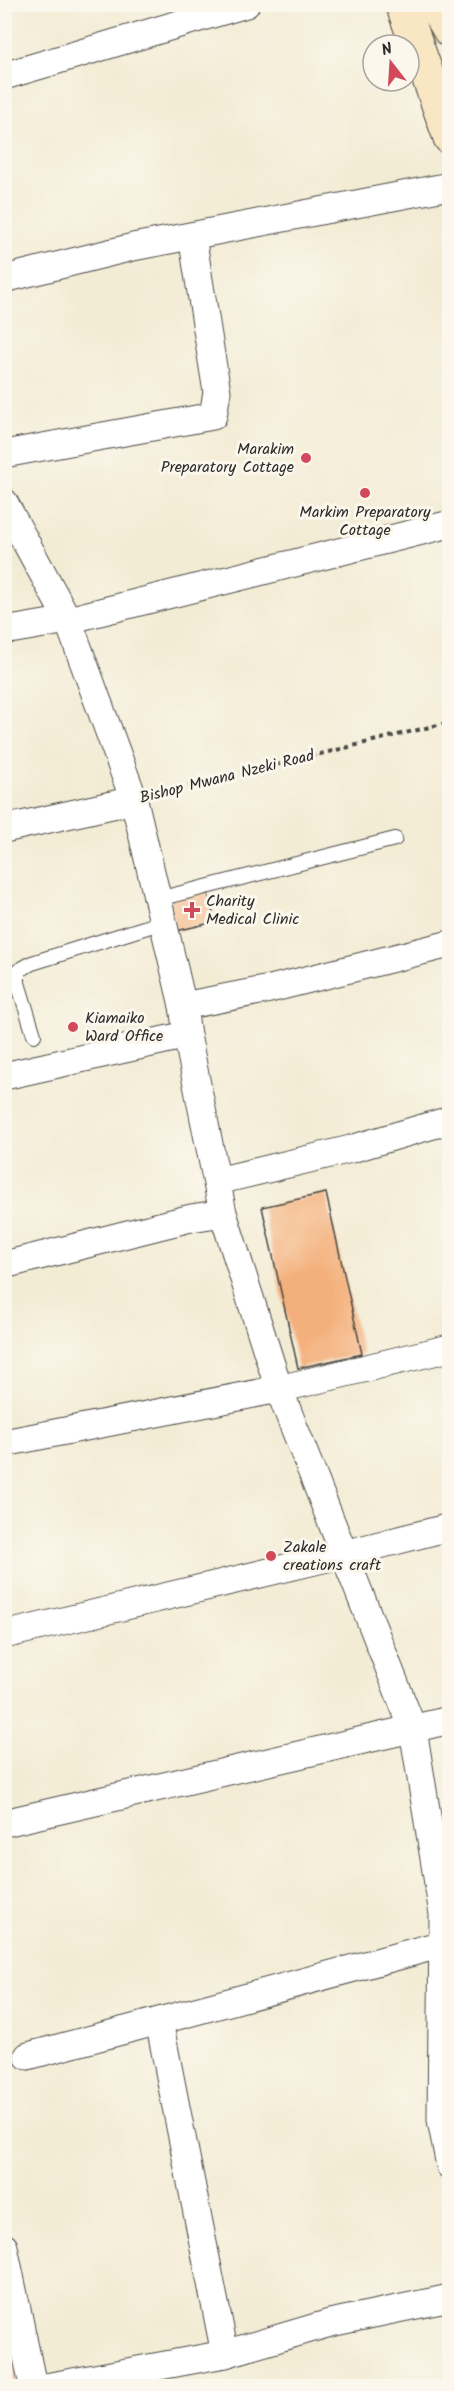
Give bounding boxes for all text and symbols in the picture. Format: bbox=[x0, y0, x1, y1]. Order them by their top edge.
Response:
north arrow bbox=[361, 33, 421, 93]
text: N bbox=[379, 37, 396, 64]
place label: Marakim Preparatory Cottage bbox=[161, 437, 294, 480]
marker: Marakim Preparatory Cottage bbox=[299, 451, 313, 465]
marker: Markim Preparatory Cottage bbox=[358, 486, 372, 500]
place label: Markim Preparatory Cottage bbox=[299, 500, 431, 543]
street label: Bishop Mwana Nzeki Road bbox=[137, 743, 318, 811]
place label: Charity Medical Clinic bbox=[206, 889, 299, 932]
marker: Charity Medical Clinic bbox=[183, 901, 201, 919]
place label: Kiamaiko Ward Office bbox=[85, 1006, 163, 1049]
marker: Kiamaiko Ward Office bbox=[66, 1020, 80, 1034]
place label: Zakale creations craft bbox=[283, 1535, 382, 1578]
marker: Zakale creations craft bbox=[264, 1549, 278, 1563]

